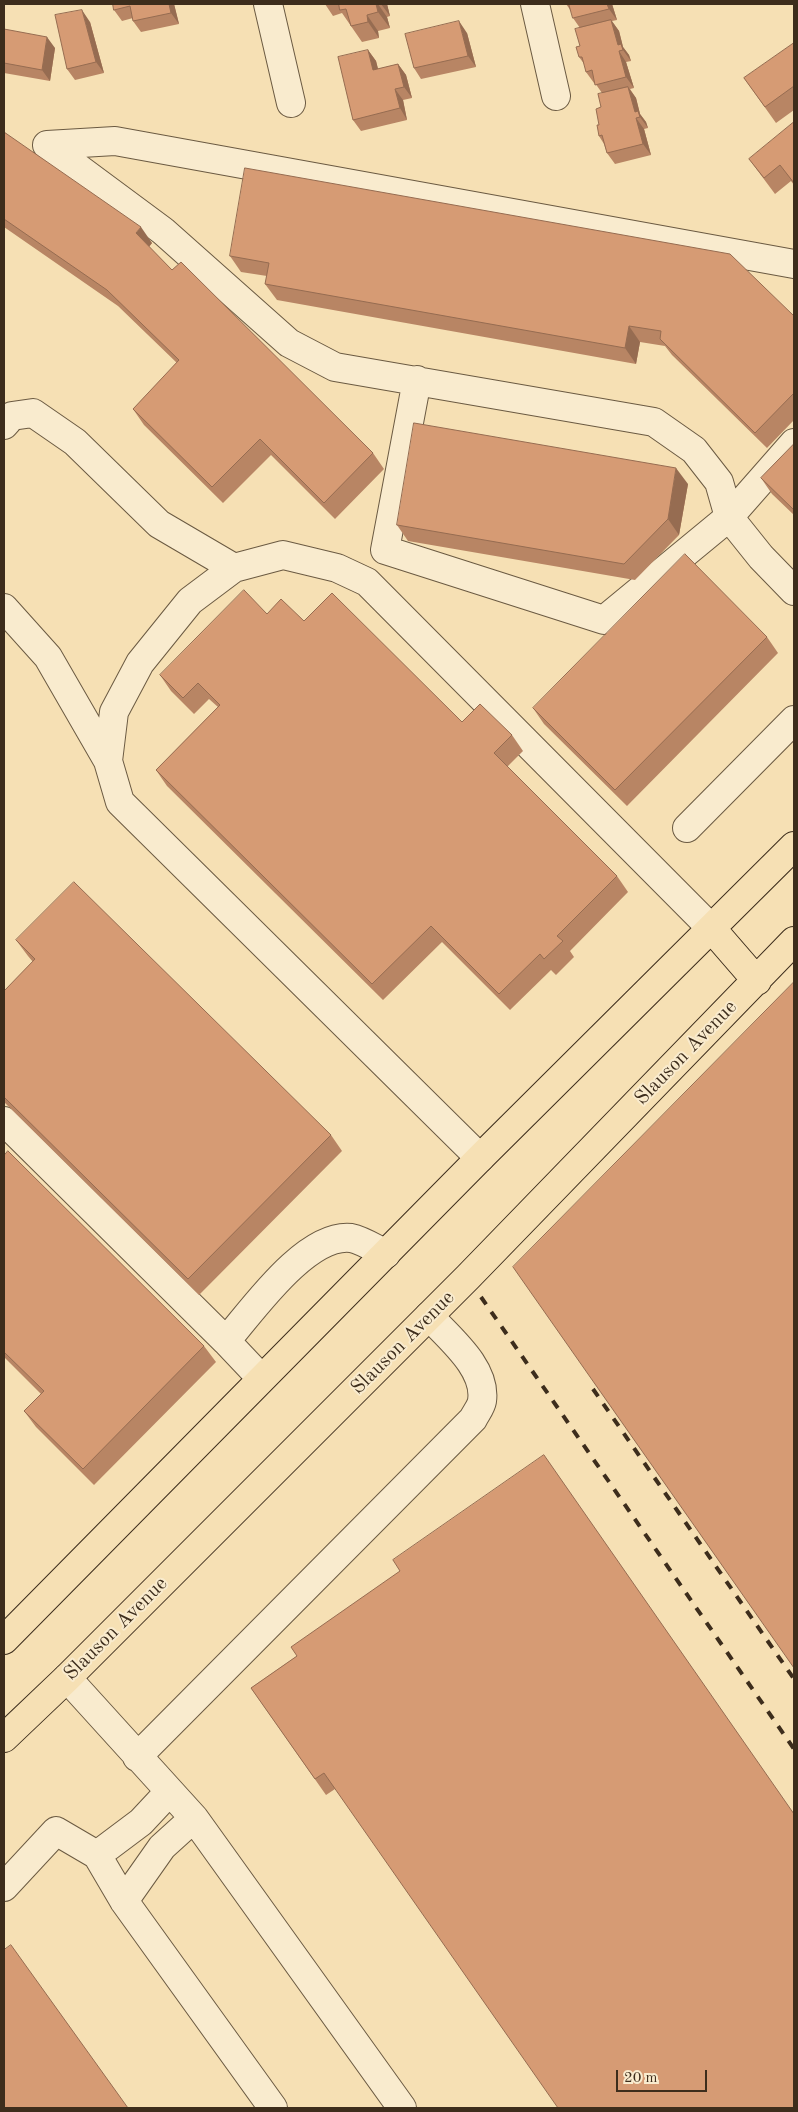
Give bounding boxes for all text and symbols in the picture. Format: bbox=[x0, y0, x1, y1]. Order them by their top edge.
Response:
street label: Slauson Avenue bbox=[630, 995, 742, 1111]
street label: Slauson Avenue bbox=[346, 1286, 460, 1400]
street label: Slauson Avenue bbox=[59, 1572, 173, 1686]
scale bar bbox=[618, 2060, 709, 2092]
text: 20 m bbox=[624, 2071, 658, 2086]

